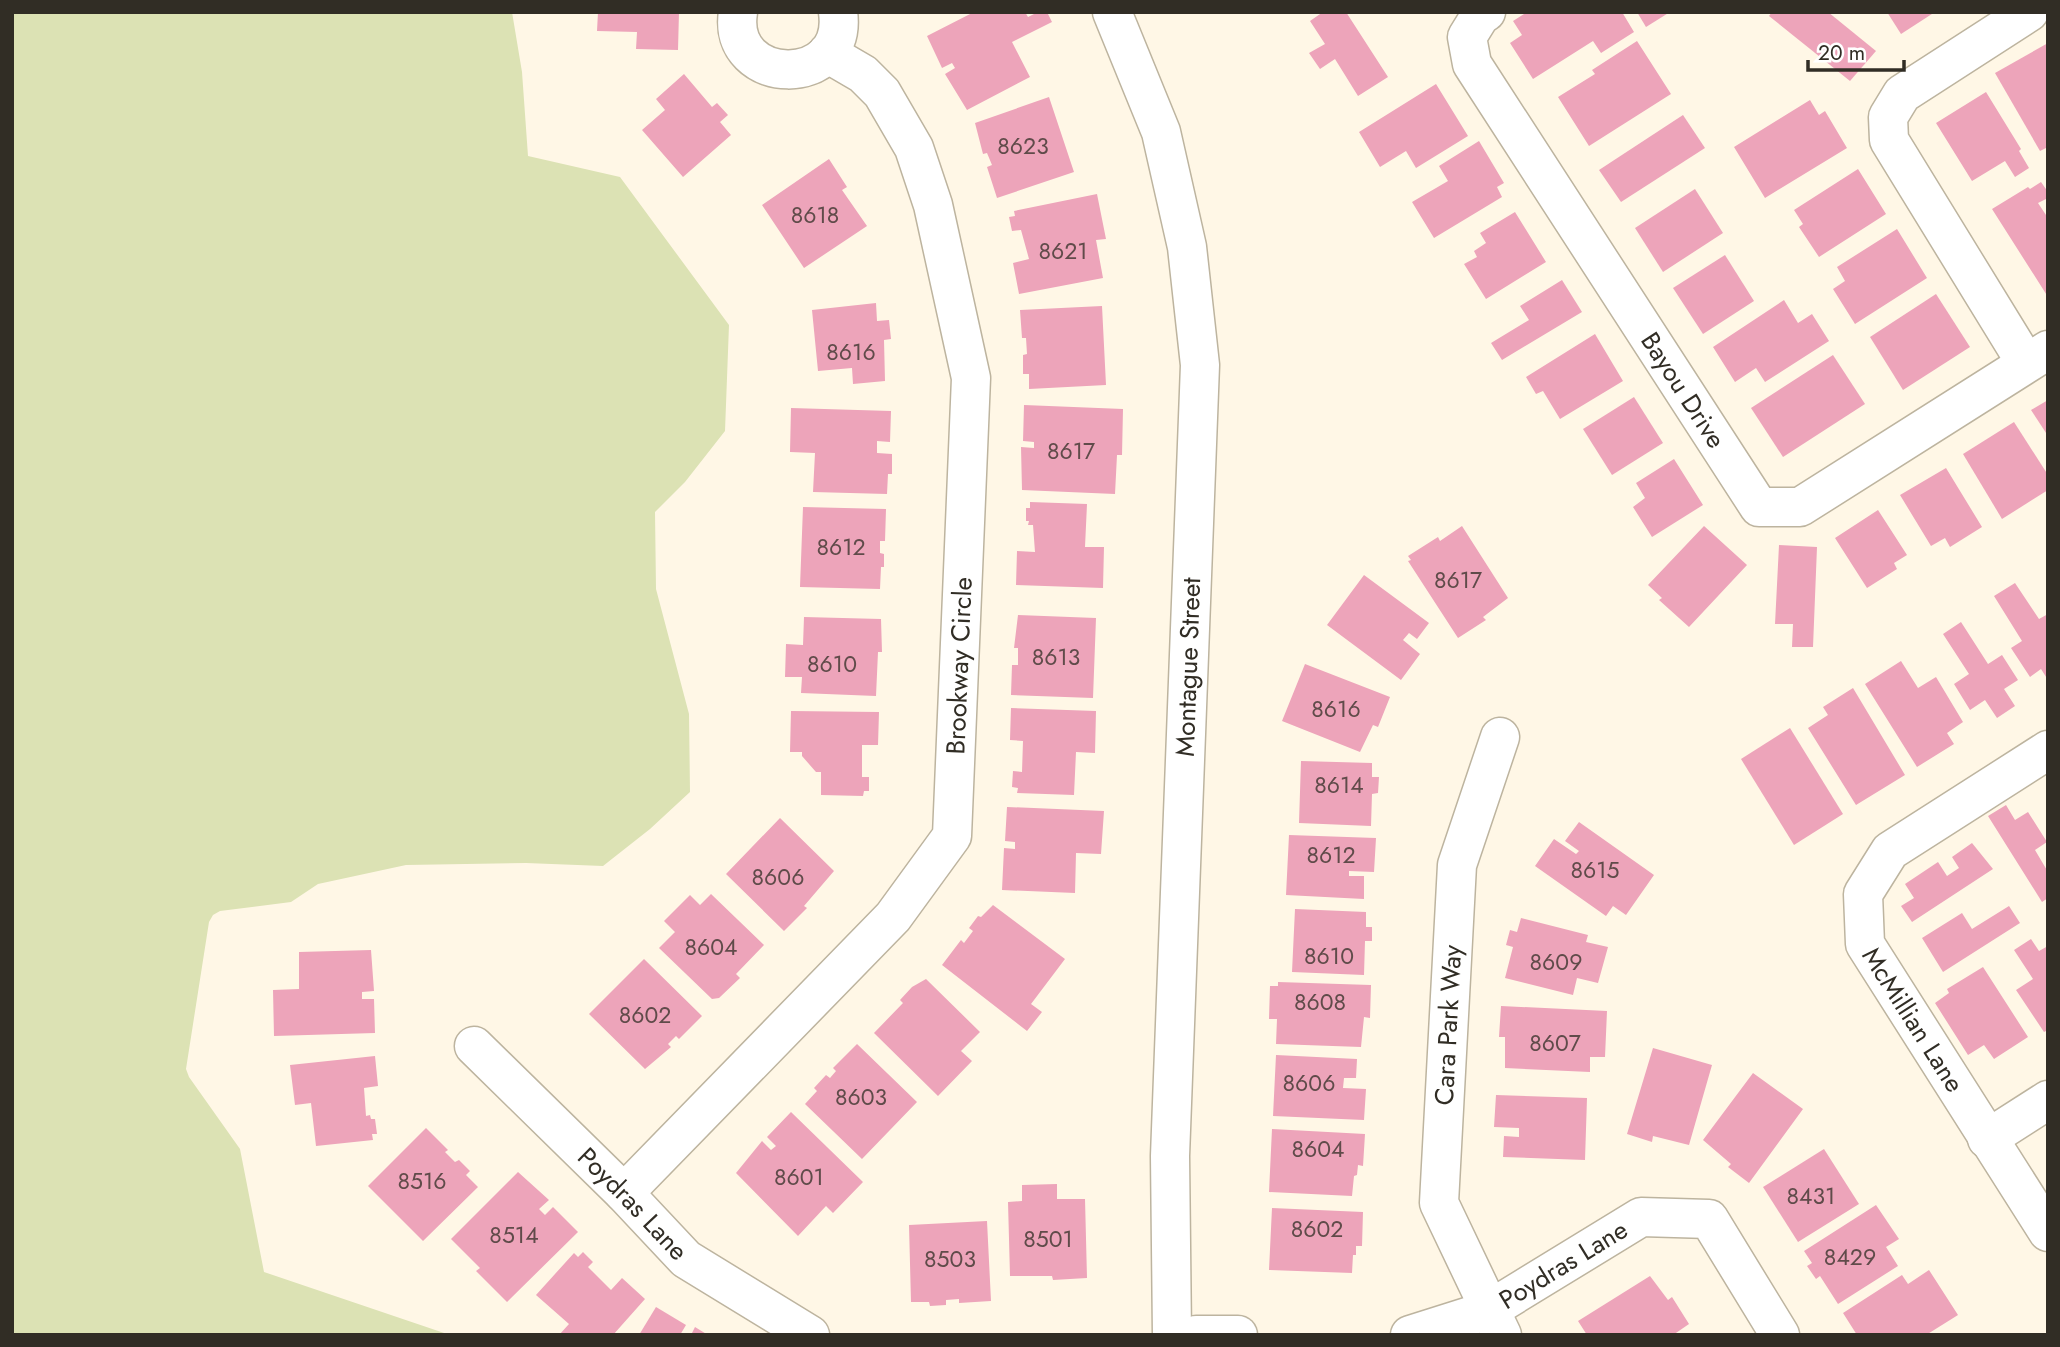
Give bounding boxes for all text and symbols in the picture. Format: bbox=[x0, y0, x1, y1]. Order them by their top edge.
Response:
scale bar bbox=[1808, 28, 1904, 72]
text: 20 m bbox=[1818, 38, 1865, 68]
house number: 8623 bbox=[997, 129, 1049, 163]
house number: 8618 bbox=[791, 198, 839, 232]
house number: 8621 bbox=[1038, 234, 1088, 268]
street label: Bayou Drive bbox=[1632, 325, 1735, 456]
house number: 8616 bbox=[826, 335, 876, 369]
house number: 8617 bbox=[1047, 434, 1095, 468]
house number: 8612 bbox=[816, 530, 866, 564]
house number: 8617 bbox=[1434, 563, 1482, 597]
street label: Brookway Circle bbox=[936, 576, 982, 755]
street label: Montague Street bbox=[1166, 576, 1210, 757]
house number: 8613 bbox=[1032, 640, 1080, 674]
house number: 8610 bbox=[807, 647, 857, 681]
house number: 8616 bbox=[1311, 692, 1361, 726]
house number: 8614 bbox=[1314, 768, 1364, 802]
house number: 8612 bbox=[1306, 838, 1356, 872]
house number: 8615 bbox=[1570, 853, 1620, 887]
house number: 8606 bbox=[752, 860, 804, 894]
house number: 8604 bbox=[684, 930, 738, 964]
house number: 8610 bbox=[1304, 939, 1354, 973]
street label: McMillian Lane bbox=[1853, 940, 1973, 1100]
street label: Cara Park Way bbox=[1425, 943, 1471, 1106]
house number: 8609 bbox=[1530, 945, 1582, 979]
house number: 8608 bbox=[1294, 985, 1346, 1019]
house number: 8602 bbox=[619, 998, 671, 1032]
house number: 8607 bbox=[1529, 1026, 1581, 1060]
house number: 8606 bbox=[1283, 1066, 1335, 1100]
house number: 8603 bbox=[835, 1080, 887, 1114]
house number: 8604 bbox=[1291, 1132, 1345, 1166]
street label: Poydras Lane bbox=[569, 1139, 697, 1269]
house number: 8601 bbox=[774, 1160, 824, 1194]
house number: 8516 bbox=[397, 1164, 447, 1198]
house number: 8431 bbox=[1787, 1179, 1835, 1213]
street label: Poydras Lane bbox=[1492, 1211, 1635, 1318]
house number: 8602 bbox=[1291, 1212, 1343, 1246]
house number: 8514 bbox=[489, 1218, 539, 1252]
house number: 8501 bbox=[1023, 1222, 1073, 1256]
house number: 8429 bbox=[1824, 1240, 1876, 1274]
house number: 8503 bbox=[924, 1242, 976, 1276]

